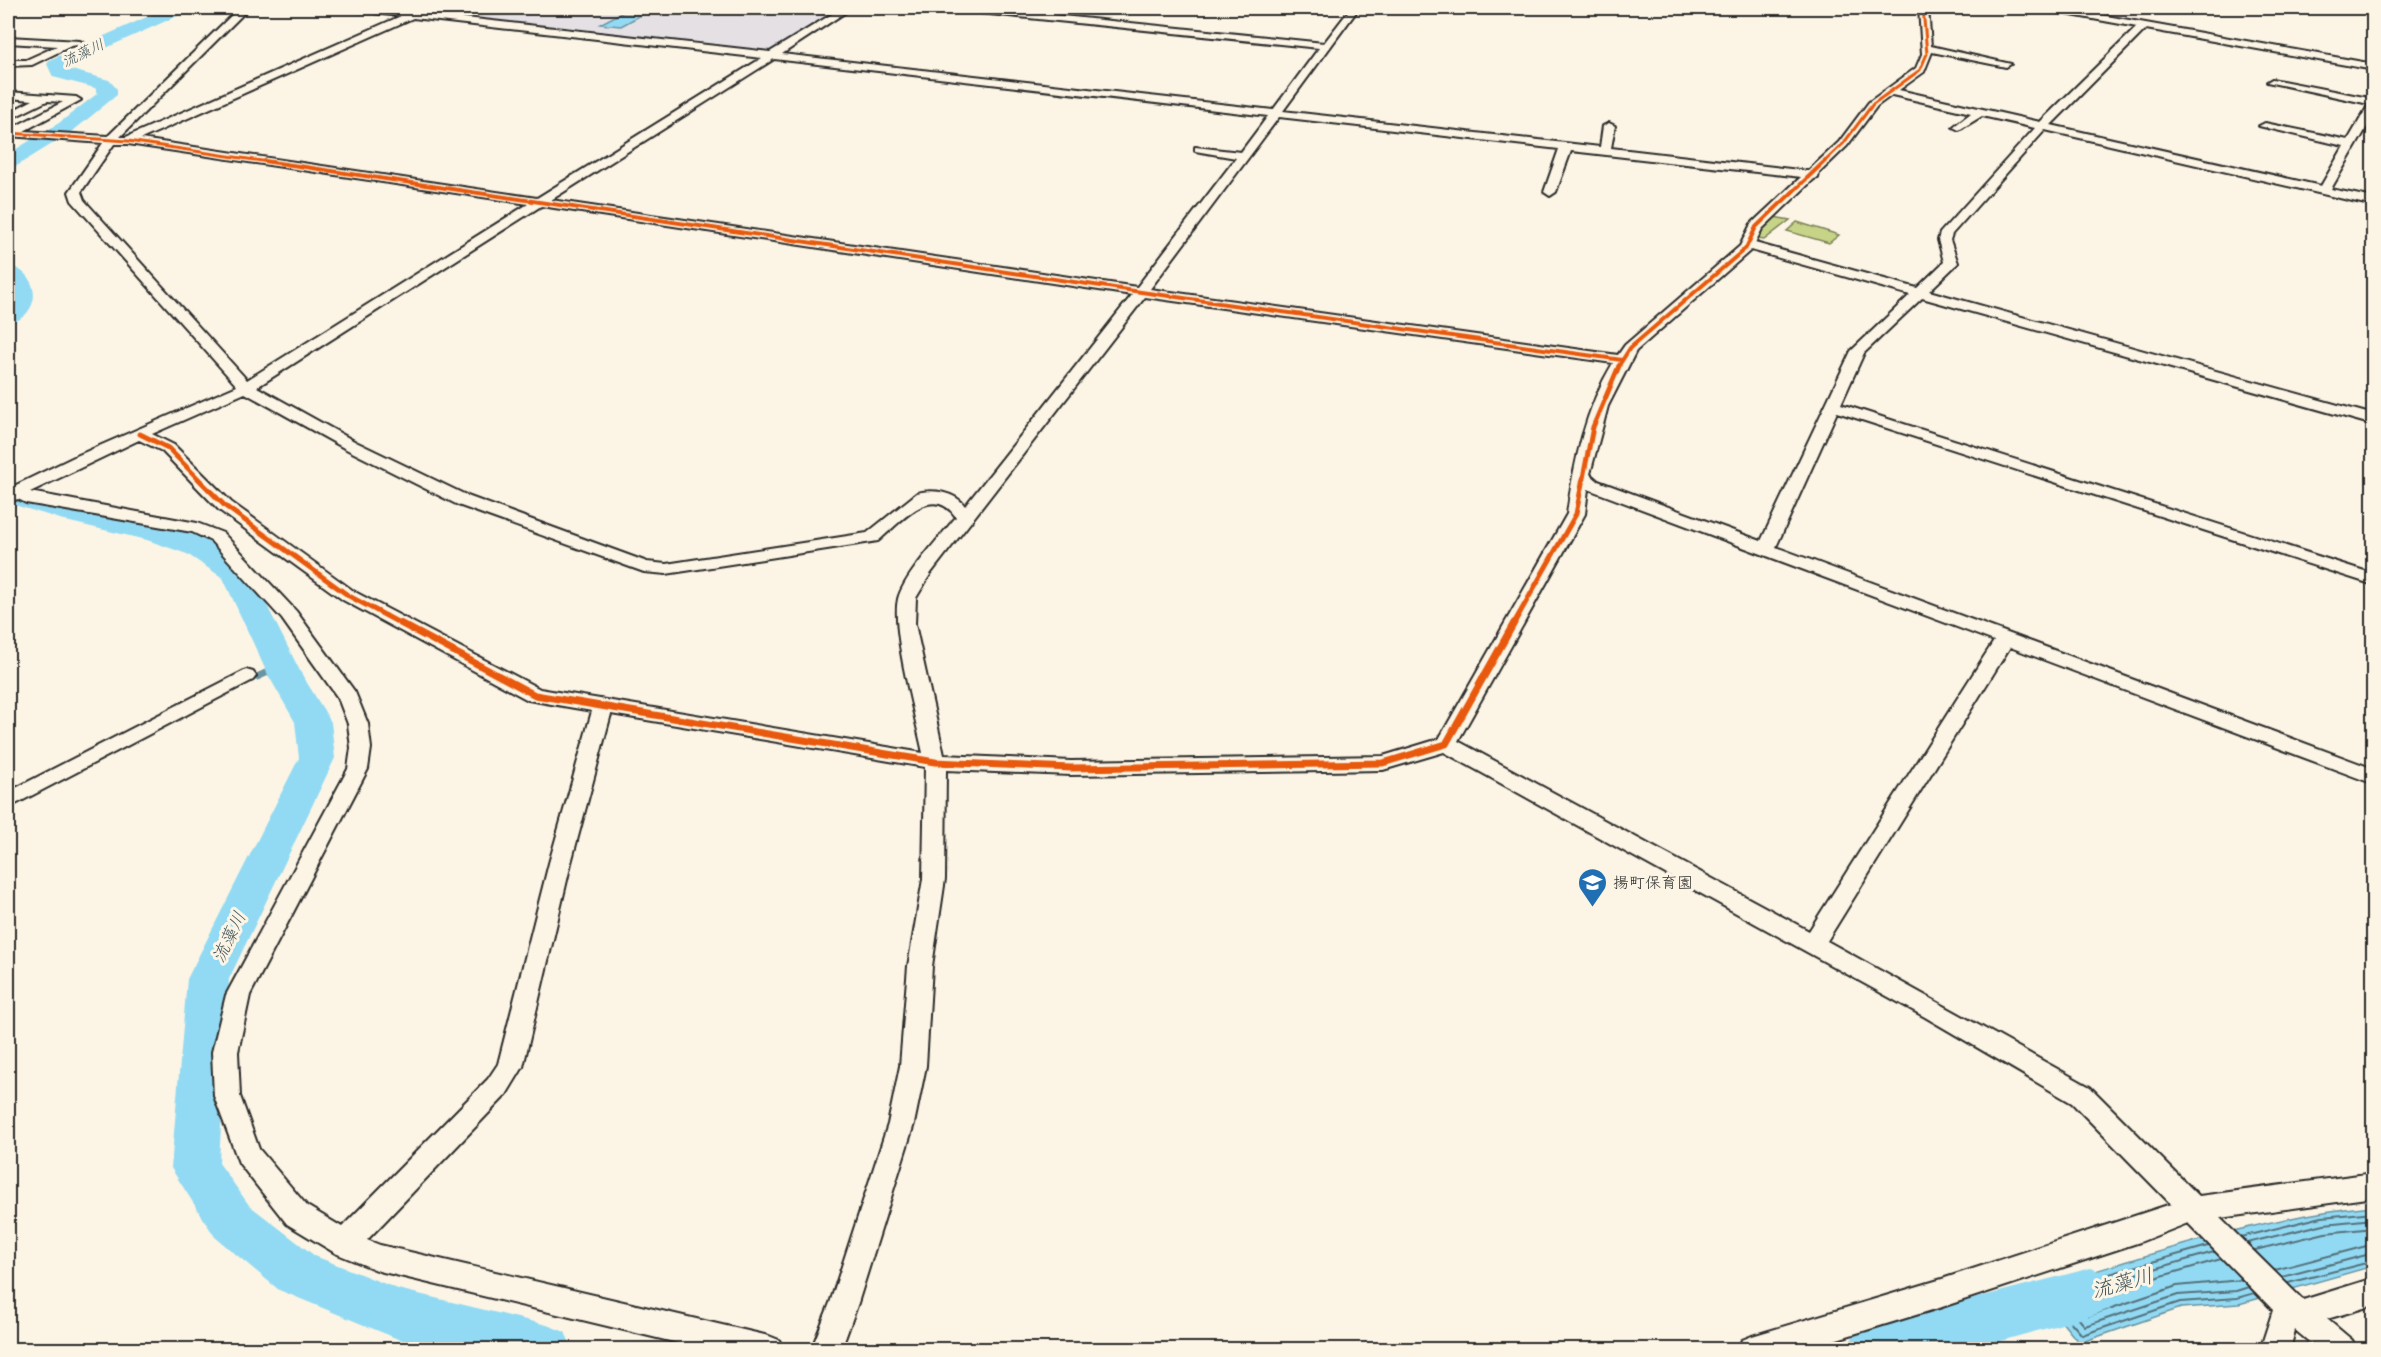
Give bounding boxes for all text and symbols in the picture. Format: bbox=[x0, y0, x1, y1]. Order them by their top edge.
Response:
water label: 流藻川 bbox=[57, 31, 109, 75]
school or university icon: 揚町保育園 bbox=[1576, 866, 1608, 908]
place label: 揚町保育園 bbox=[1613, 868, 1693, 897]
water label: 流藻川 bbox=[203, 906, 255, 968]
water label: 流藻川 bbox=[2087, 1256, 2157, 1310]

